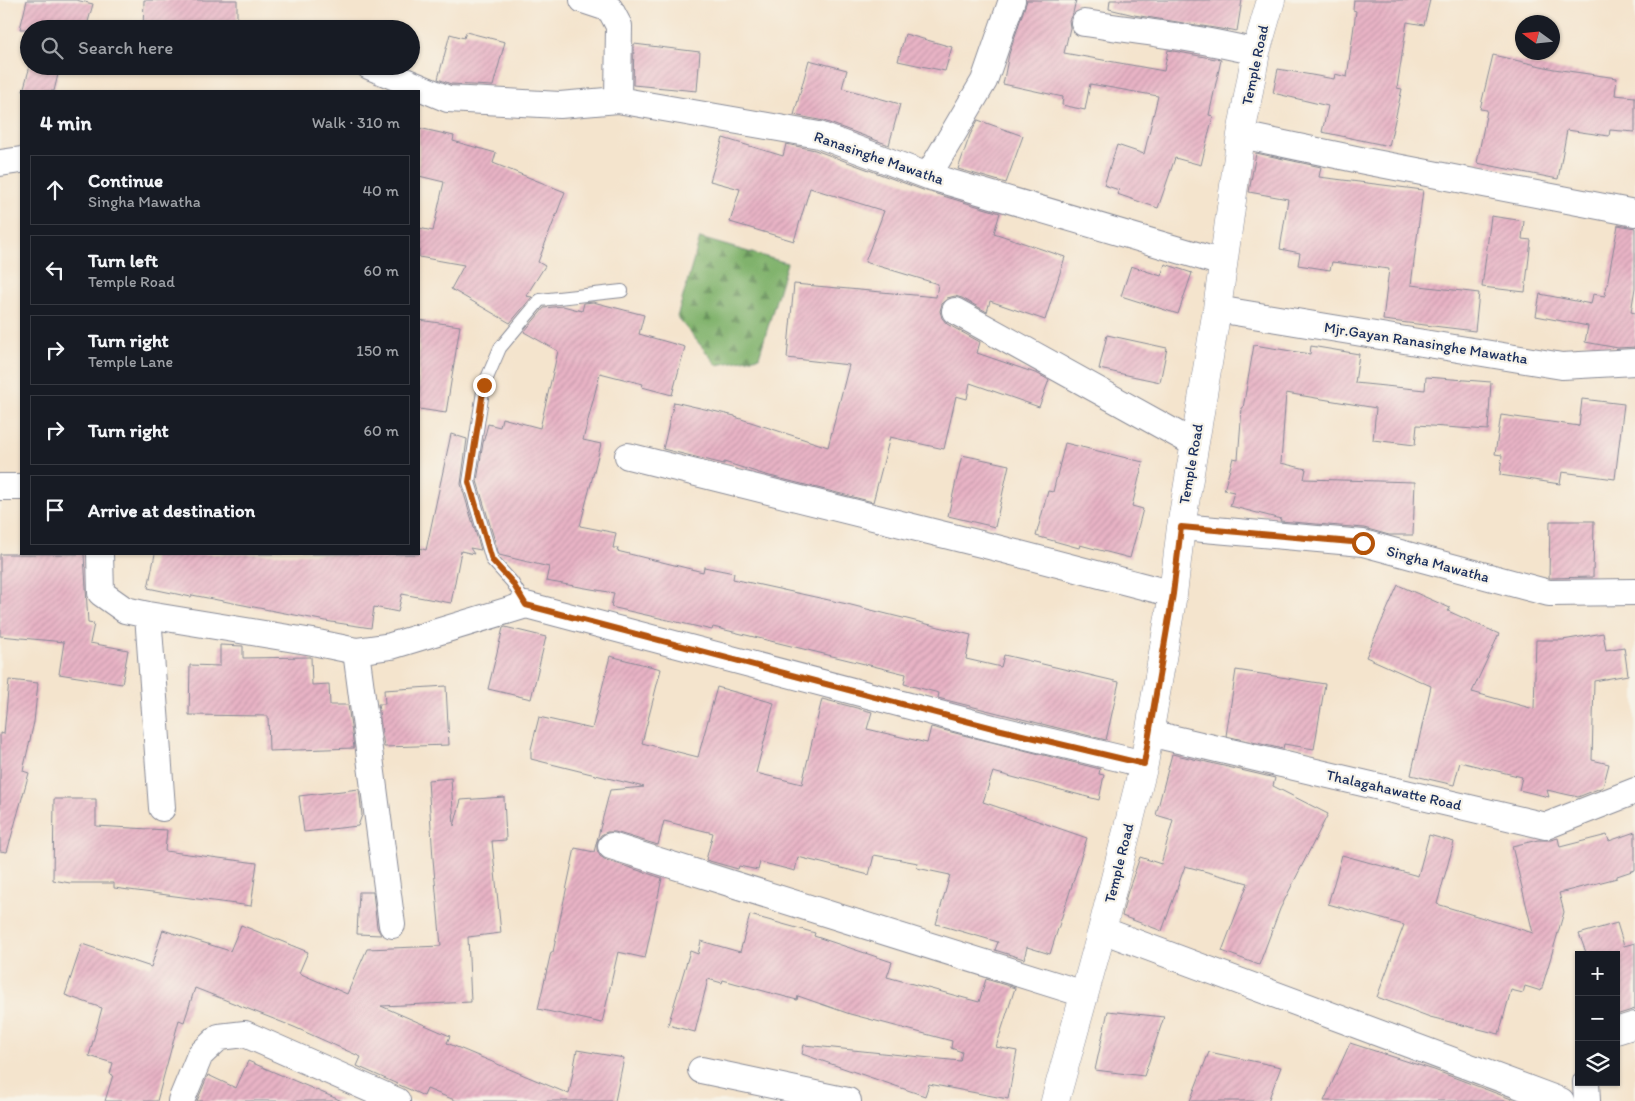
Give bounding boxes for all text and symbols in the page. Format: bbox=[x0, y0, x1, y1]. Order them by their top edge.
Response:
north arrow bbox=[1515, 15, 1560, 60]
search box bbox=[20, 20, 420, 75]
street label: Temple Road bbox=[1238, 23, 1272, 107]
icon: search bbox=[38, 34, 66, 62]
text: Search here bbox=[78, 36, 173, 59]
text: 4 min bbox=[40, 110, 92, 135]
text: Walk · 310 m bbox=[312, 113, 400, 132]
street label: Ranasinghe Mawatha bbox=[812, 127, 946, 189]
text: Continue bbox=[88, 169, 163, 192]
icon: ahead bbox=[41, 176, 69, 204]
text: 40 m bbox=[362, 181, 399, 200]
text: Singha Mawatha bbox=[88, 192, 201, 211]
text: Turn left bbox=[88, 249, 158, 272]
icon: left bbox=[41, 256, 69, 284]
text: 60 m bbox=[364, 261, 399, 280]
text: Temple Road bbox=[88, 272, 175, 291]
street label: Mjr.Gayan Ranasinghe Mawatha bbox=[1323, 318, 1529, 368]
text: Turn right bbox=[88, 329, 169, 352]
icon: right bbox=[41, 336, 69, 364]
text: 150 m bbox=[356, 341, 399, 360]
text: Temple Lane bbox=[88, 352, 173, 371]
route end bbox=[473, 374, 496, 397]
icon: right bbox=[41, 416, 69, 444]
text: Turn right bbox=[88, 419, 169, 442]
text: 60 m bbox=[364, 421, 399, 440]
street label: Temple Road bbox=[1175, 422, 1207, 506]
icon: arrive bbox=[41, 496, 69, 524]
text: Arrive at destination bbox=[88, 499, 255, 522]
route start bbox=[1352, 532, 1375, 555]
street label: Singha Mawatha bbox=[1385, 542, 1492, 587]
street label: Thalagahawatte Road bbox=[1325, 766, 1464, 815]
street label: Temple Road bbox=[1100, 821, 1138, 905]
map controls bbox=[1575, 951, 1620, 1086]
button: + bbox=[1575, 951, 1620, 996]
button: − bbox=[1575, 996, 1620, 1041]
button: layers bbox=[1575, 1041, 1620, 1086]

